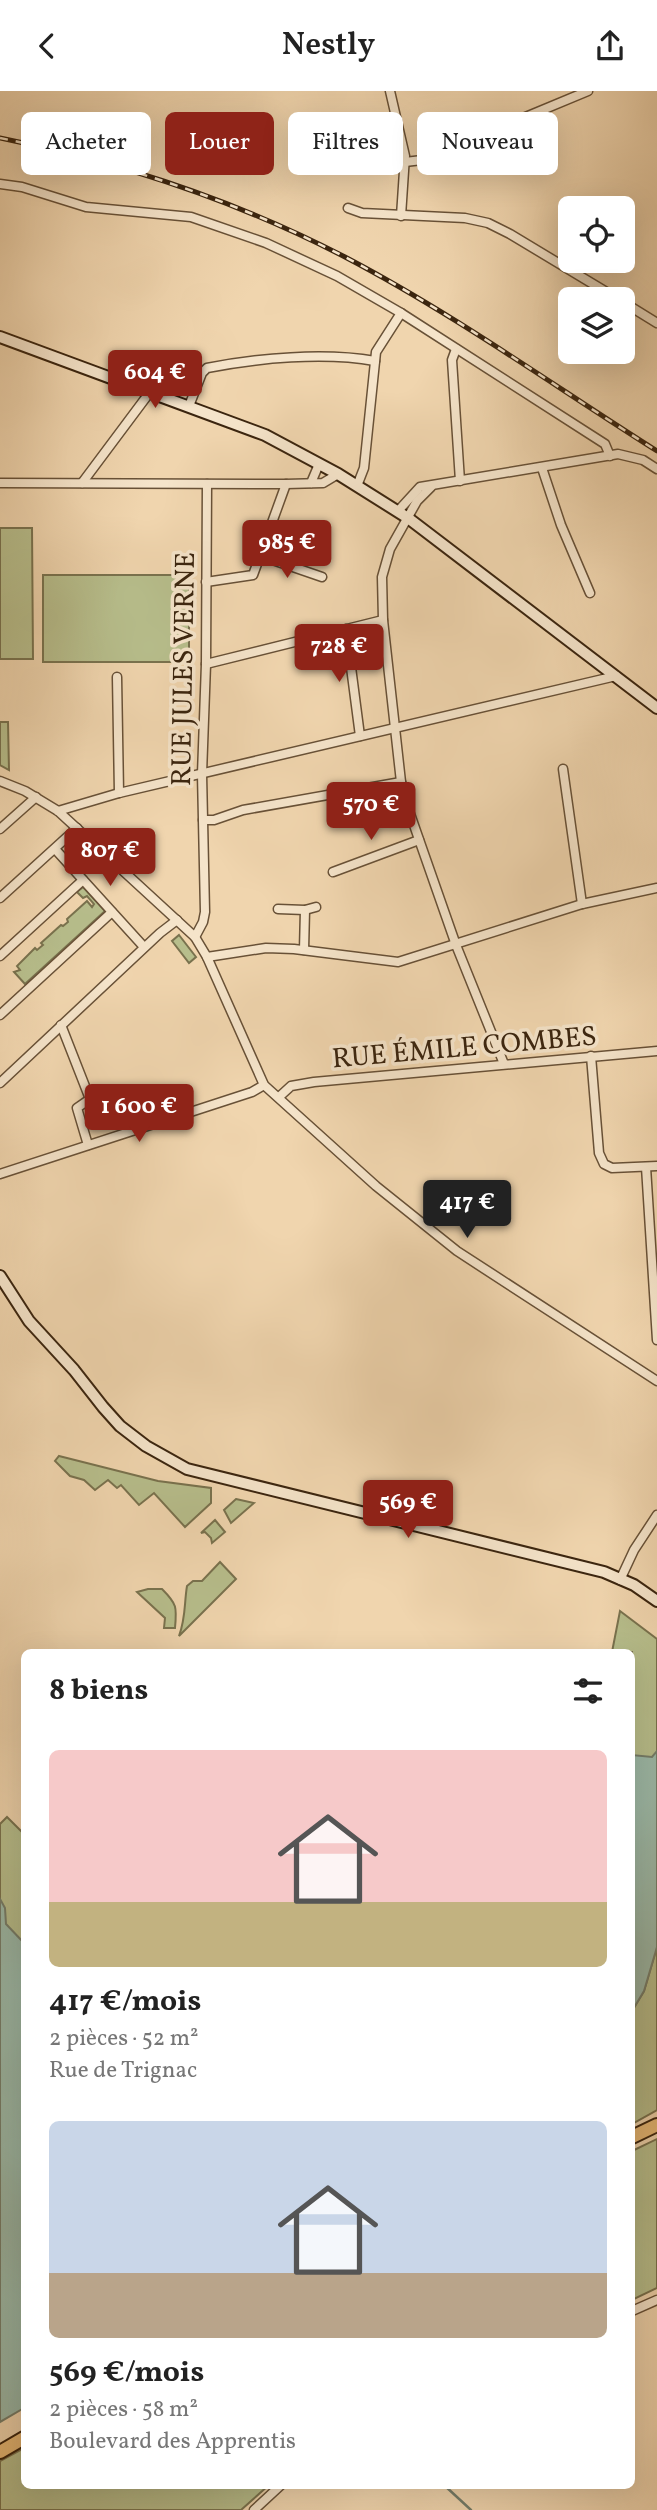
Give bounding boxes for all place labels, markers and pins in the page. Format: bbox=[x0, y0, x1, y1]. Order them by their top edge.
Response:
pin: 604 € bbox=[106, 351, 204, 410]
pin: 985 € bbox=[238, 521, 336, 580]
pin: 728 € bbox=[290, 625, 388, 684]
pin: 570 € bbox=[322, 783, 420, 842]
pin: 807 € bbox=[61, 829, 159, 888]
pin: 1 600 € bbox=[74, 1084, 204, 1144]
pin: 417 € bbox=[418, 1181, 516, 1240]
pin: 569 € bbox=[359, 1481, 457, 1540]

